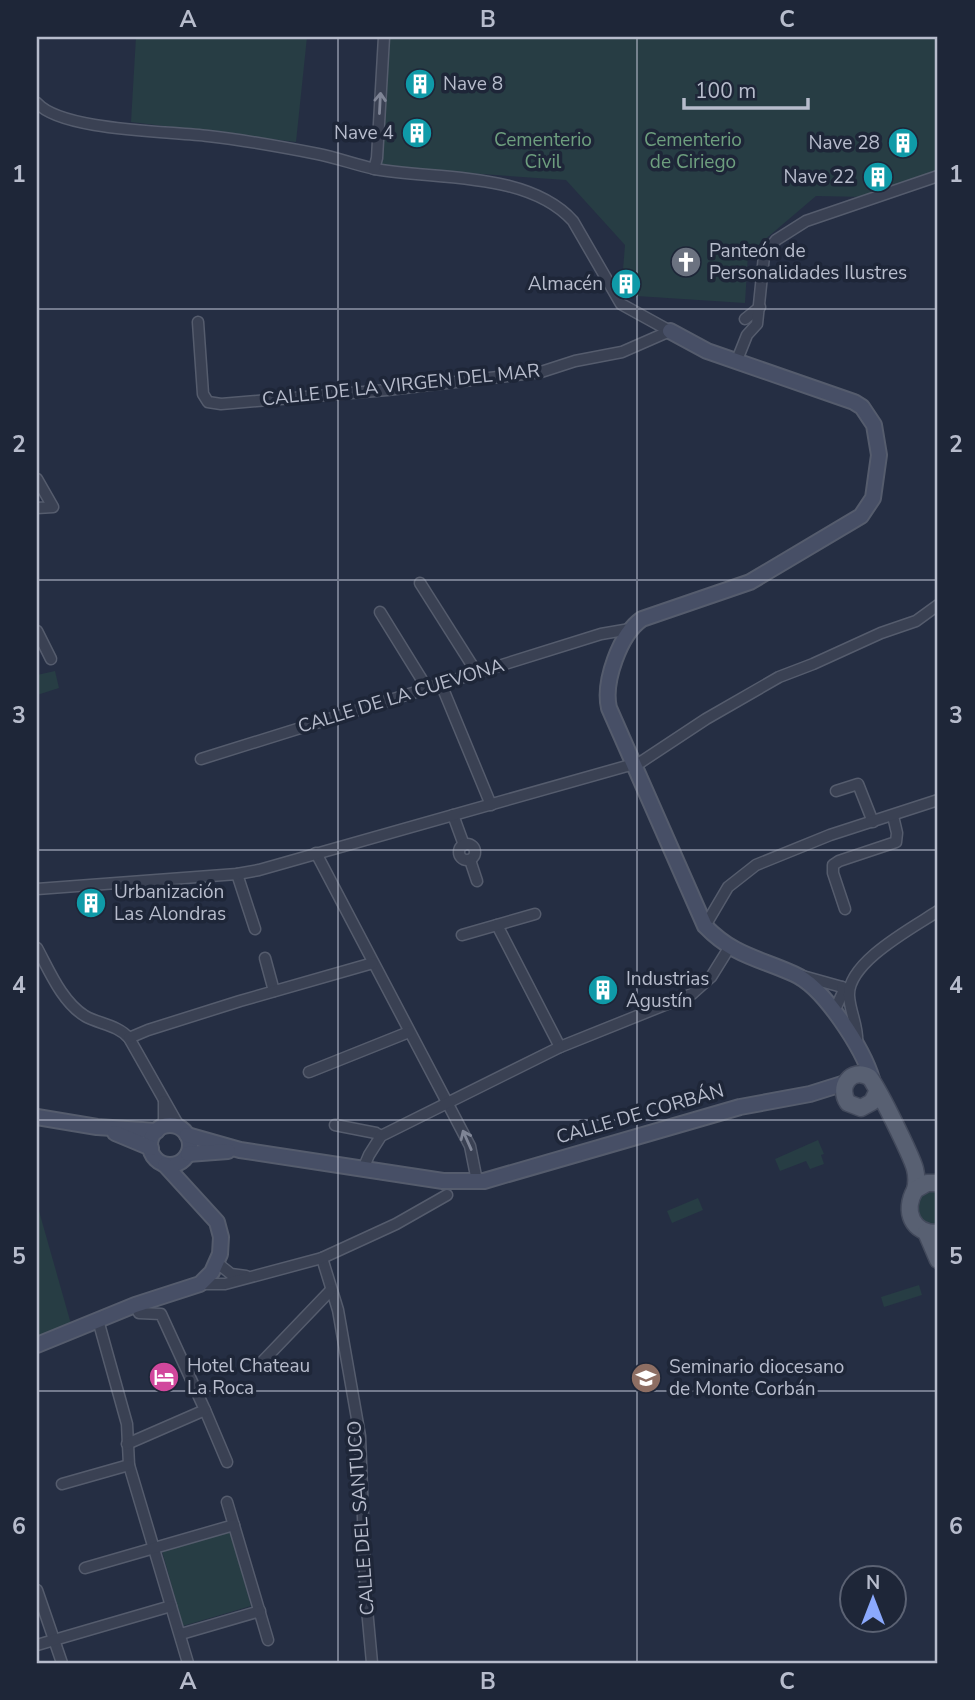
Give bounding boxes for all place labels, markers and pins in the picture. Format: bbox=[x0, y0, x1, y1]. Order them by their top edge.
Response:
building icon: Nave 8 bbox=[403, 67, 437, 101]
place label: Nave 8 bbox=[443, 71, 503, 97]
building icon: Nave 4 bbox=[400, 116, 434, 150]
place label: Nave 4 bbox=[334, 120, 394, 146]
building icon: Nave 28 bbox=[886, 126, 920, 160]
place label: Nave 28 bbox=[809, 130, 880, 156]
building icon: Nave 22 bbox=[861, 160, 895, 194]
place label: Nave 22 bbox=[784, 164, 855, 190]
place label: Panteón de Personalidades Ilustres bbox=[709, 238, 907, 286]
church icon: Panteón de Personalidades Ilustres bbox=[669, 245, 703, 279]
building icon: Almacén bbox=[609, 267, 643, 301]
place label: Almacén bbox=[528, 271, 603, 297]
place label: Urbanización Las Alondras bbox=[114, 879, 226, 927]
building icon: Urbanización Las Alondras bbox=[74, 886, 108, 920]
place label: Industrias Agustín bbox=[626, 966, 710, 1014]
building icon: Industrias Agustín bbox=[586, 973, 620, 1007]
place label: Hotel Chateau La Roca bbox=[187, 1353, 310, 1401]
place label: Seminario diocesano de Monte Corbán bbox=[669, 1354, 844, 1402]
hotel icon: Hotel Chateau La Roca bbox=[147, 1360, 181, 1394]
school or university icon: Seminario diocesano de Monte Corbán bbox=[629, 1361, 663, 1395]

